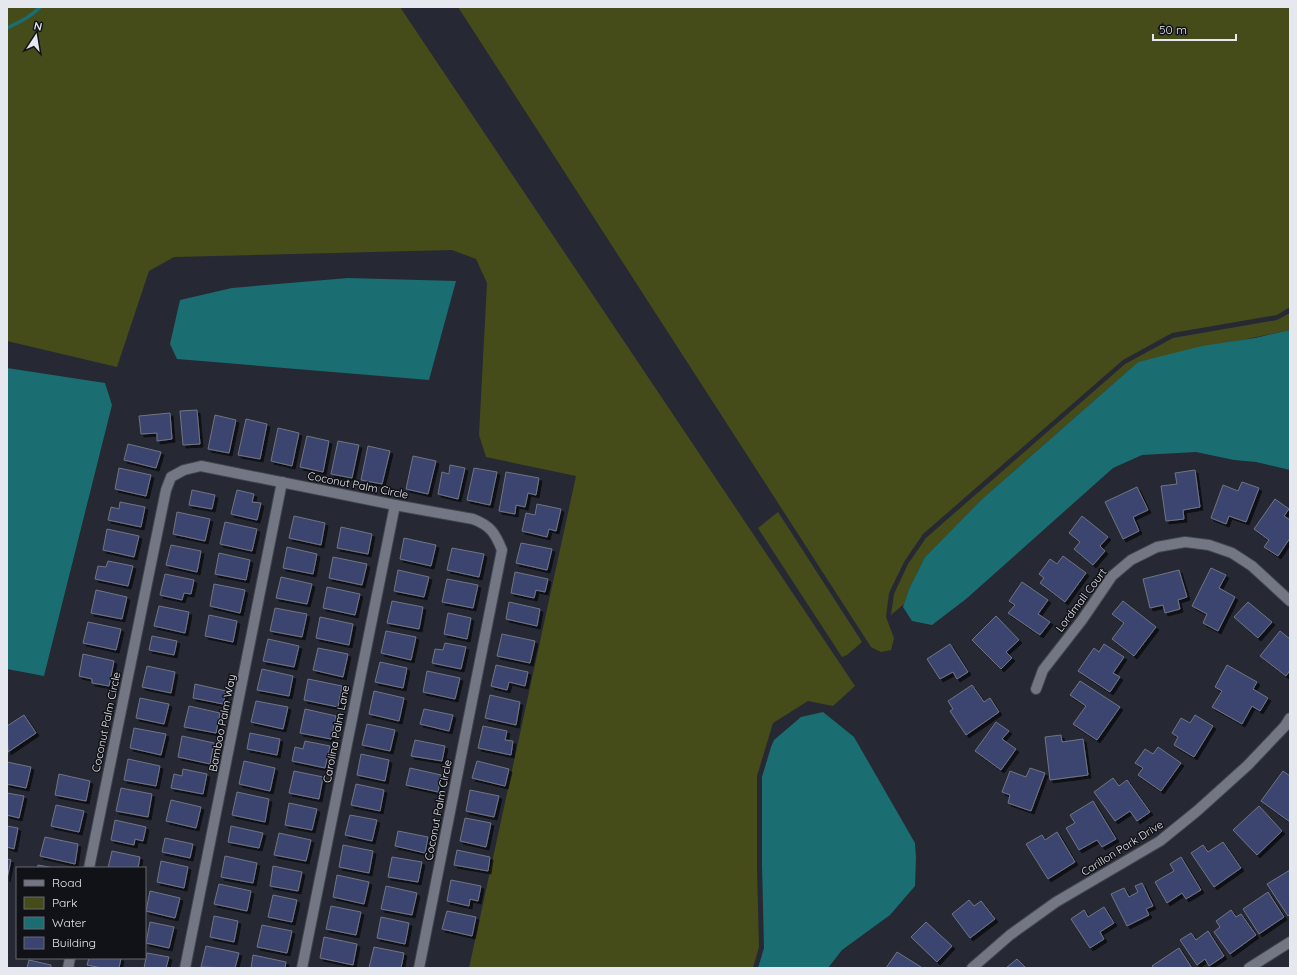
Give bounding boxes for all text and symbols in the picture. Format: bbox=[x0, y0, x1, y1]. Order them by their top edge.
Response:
north arrow bbox=[16, 16, 56, 56]
scale bar bbox=[1153, 16, 1236, 42]
text: N bbox=[33, 19, 43, 34]
text: 50 m bbox=[1159, 22, 1187, 37]
street label: Coconut Palm Circle bbox=[307, 468, 409, 502]
street label: Lordmall Court bbox=[1053, 565, 1110, 635]
street label: Coconut Palm Circle bbox=[89, 671, 123, 773]
street label: Bamboo Palm Way bbox=[206, 673, 238, 773]
street label: Carolina Palm Lane bbox=[320, 684, 352, 784]
street label: Coconut Palm Circle bbox=[421, 759, 455, 861]
street label: Carillon Park Drive bbox=[1078, 817, 1166, 879]
legend bbox=[16, 867, 146, 959]
text: Road bbox=[52, 875, 82, 890]
text: Park bbox=[52, 895, 77, 910]
text: Water bbox=[52, 915, 87, 930]
text: Building bbox=[52, 935, 96, 950]

